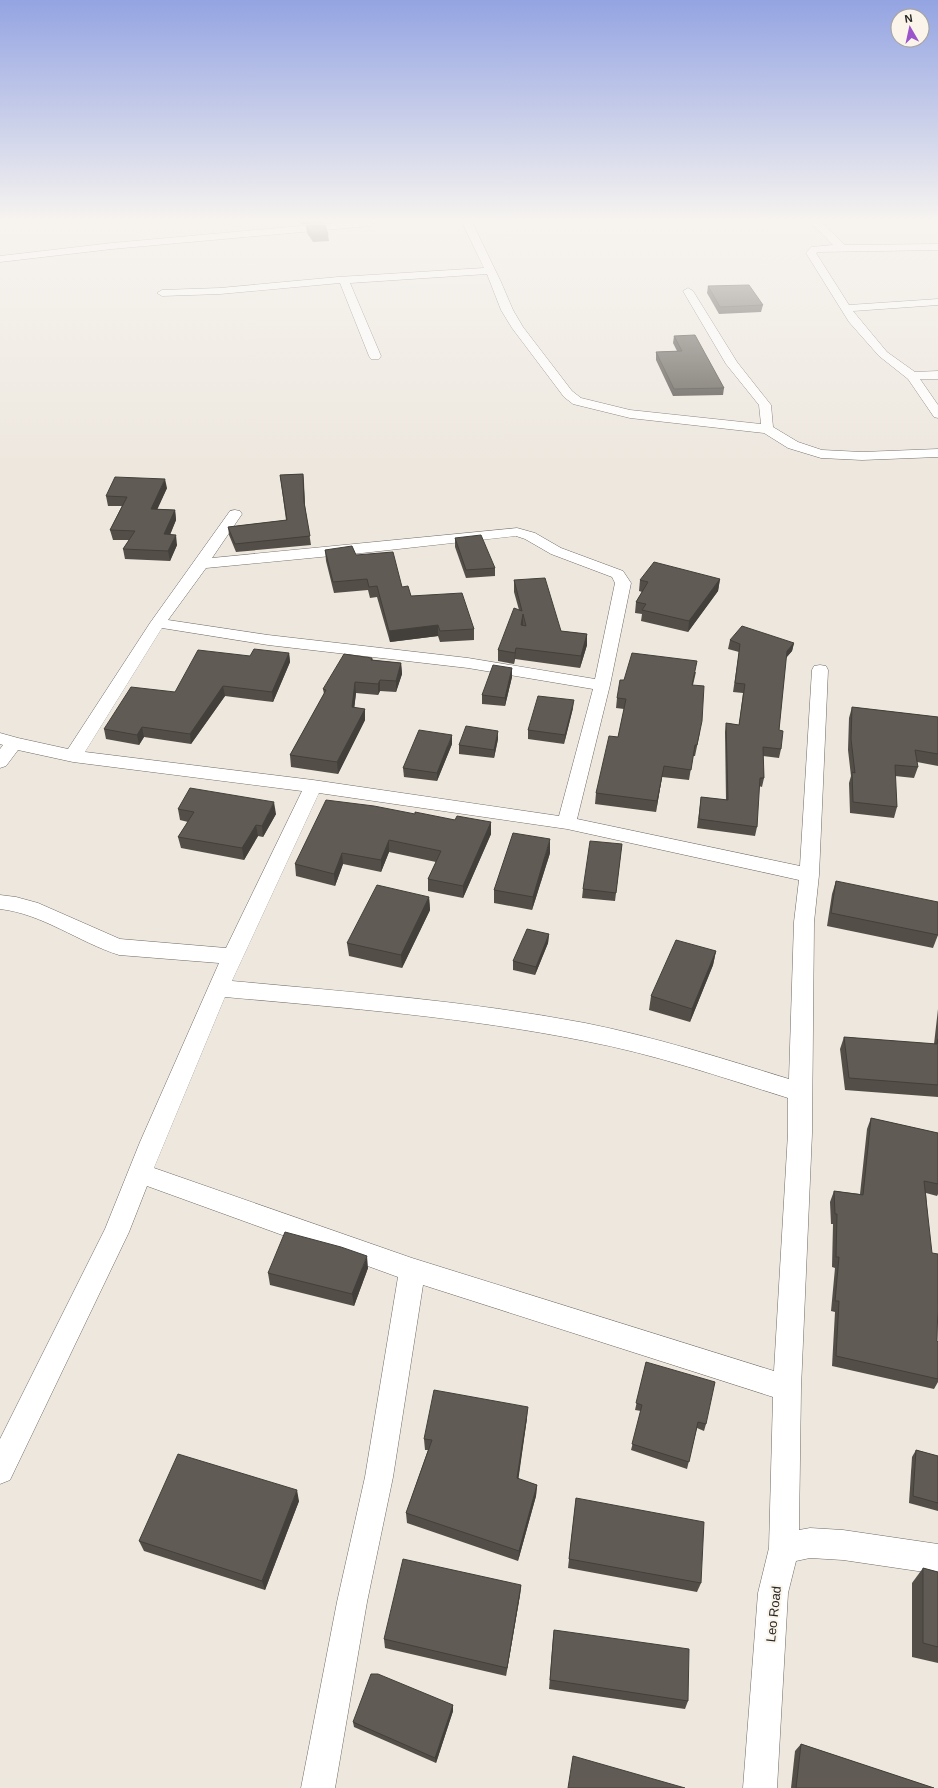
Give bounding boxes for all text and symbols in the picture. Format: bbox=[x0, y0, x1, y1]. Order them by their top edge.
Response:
north arrow bbox=[890, 8, 930, 48]
text: N bbox=[904, 12, 913, 25]
street label: Leo Road bbox=[763, 1585, 784, 1643]

